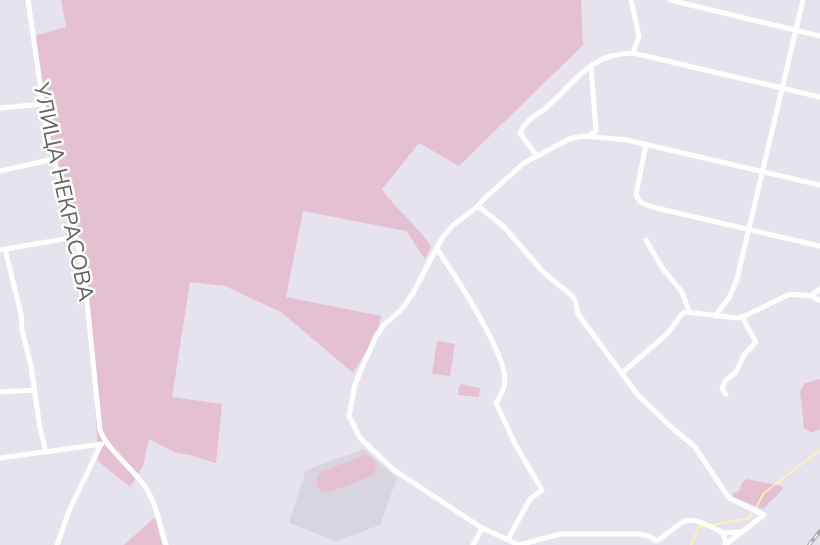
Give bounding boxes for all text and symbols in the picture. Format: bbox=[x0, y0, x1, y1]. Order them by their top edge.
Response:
street label: УЛИЦА НЕКРАСОВА bbox=[27, 80, 99, 304]

